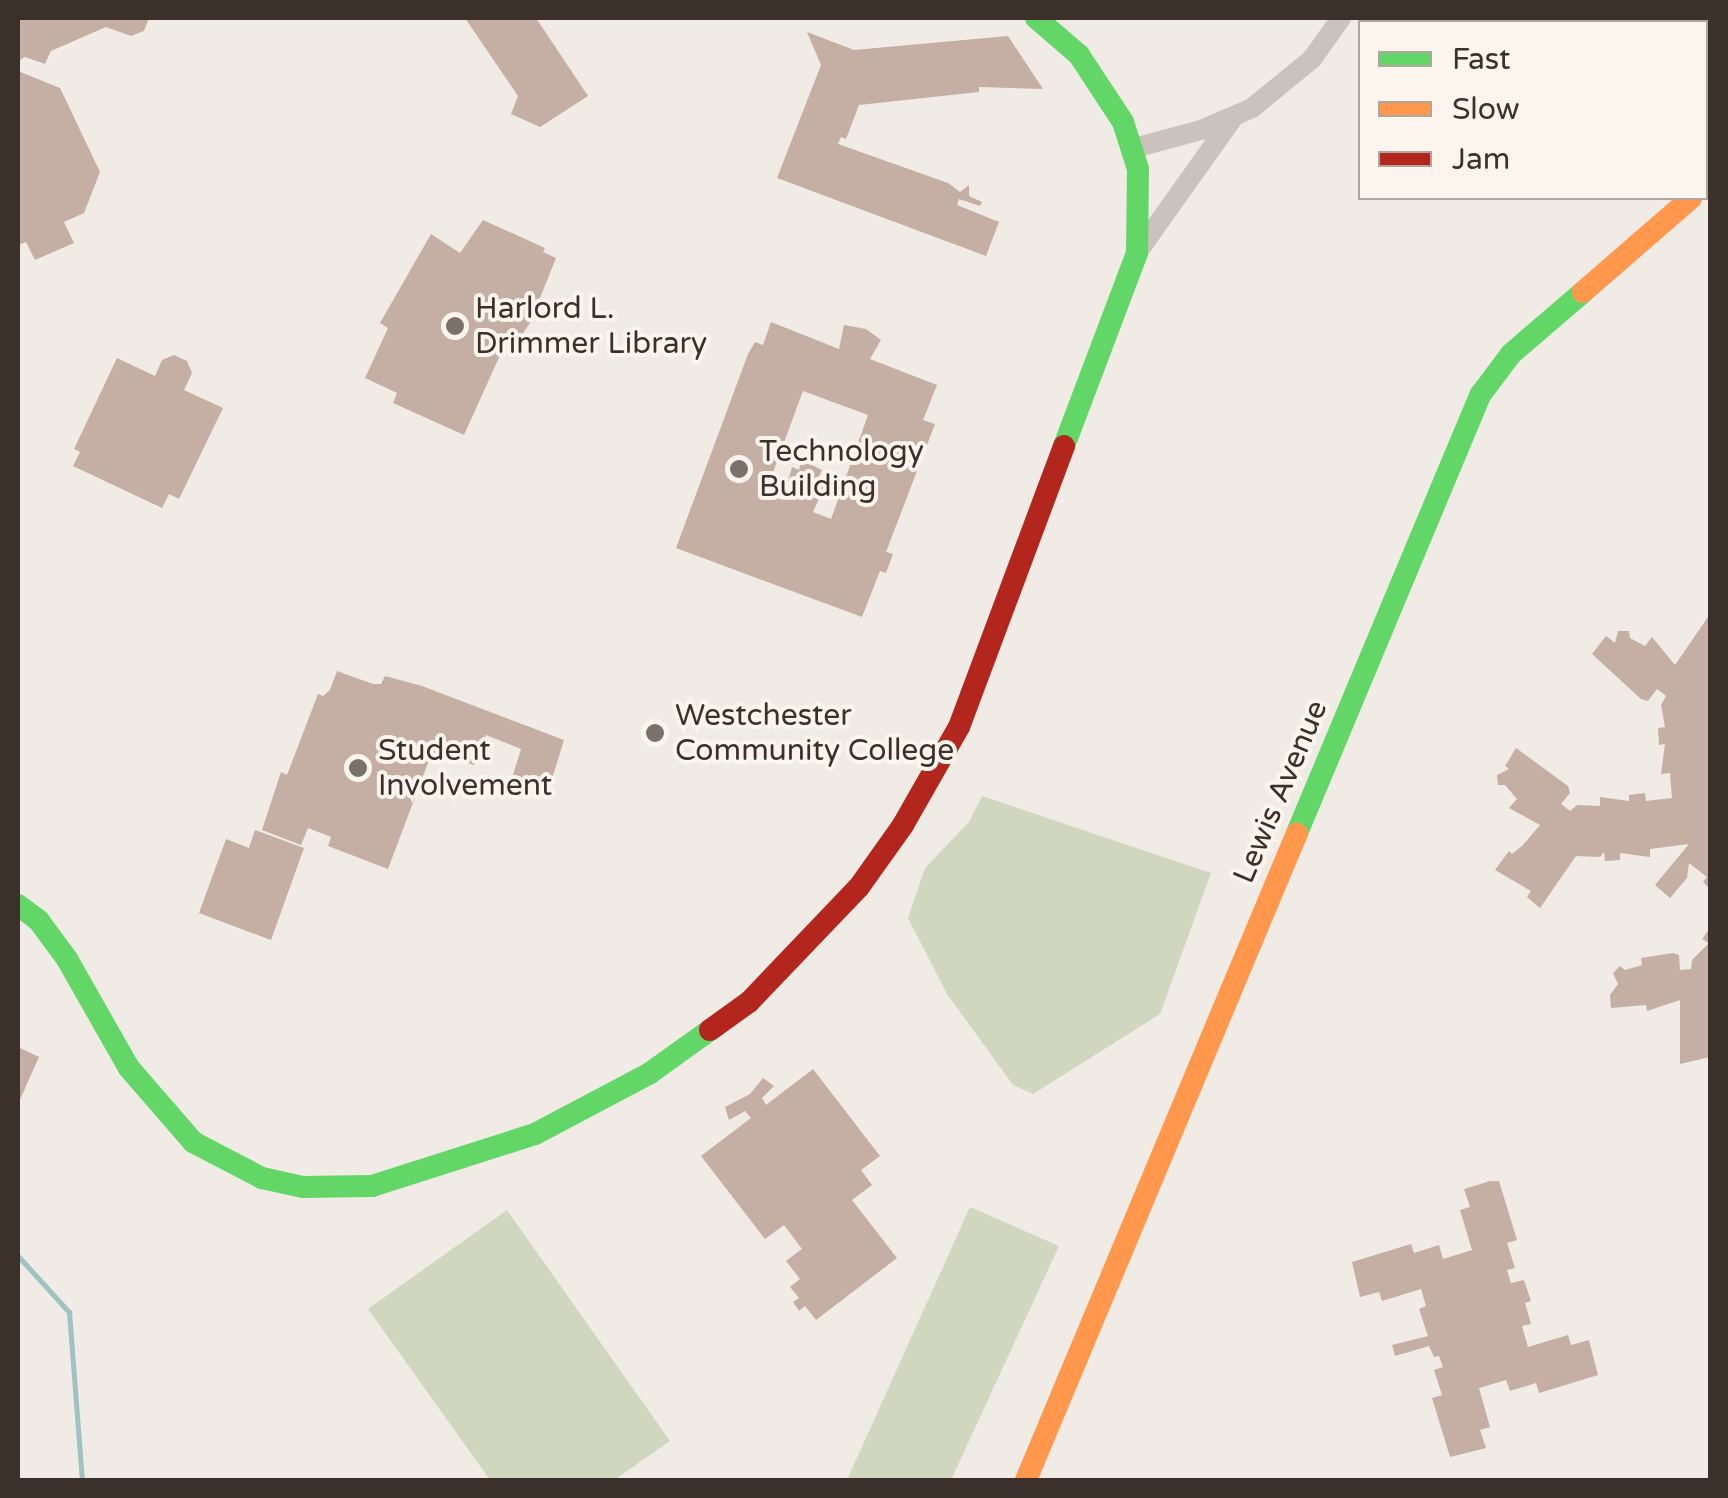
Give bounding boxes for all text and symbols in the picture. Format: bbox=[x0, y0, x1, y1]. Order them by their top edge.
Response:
legend bbox=[1358, 20, 1708, 200]
text: Fast bbox=[1452, 41, 1511, 78]
text: Slow bbox=[1452, 91, 1520, 128]
text: Jam bbox=[1452, 141, 1510, 178]
place label: Harlord L. Drimmer Library bbox=[475, 291, 707, 362]
marker: Harlord L. Drimmer Library bbox=[444, 315, 466, 337]
place label: Technology Building bbox=[759, 434, 924, 504]
marker: Technology Building bbox=[728, 458, 750, 480]
street label: Lewis Avenue bbox=[1226, 695, 1336, 889]
place label: Westchester Community College bbox=[675, 698, 954, 768]
marker: Westchester Community College bbox=[644, 722, 666, 744]
place label: Student Involvement bbox=[378, 733, 552, 804]
marker: Student Involvement bbox=[347, 757, 369, 779]

